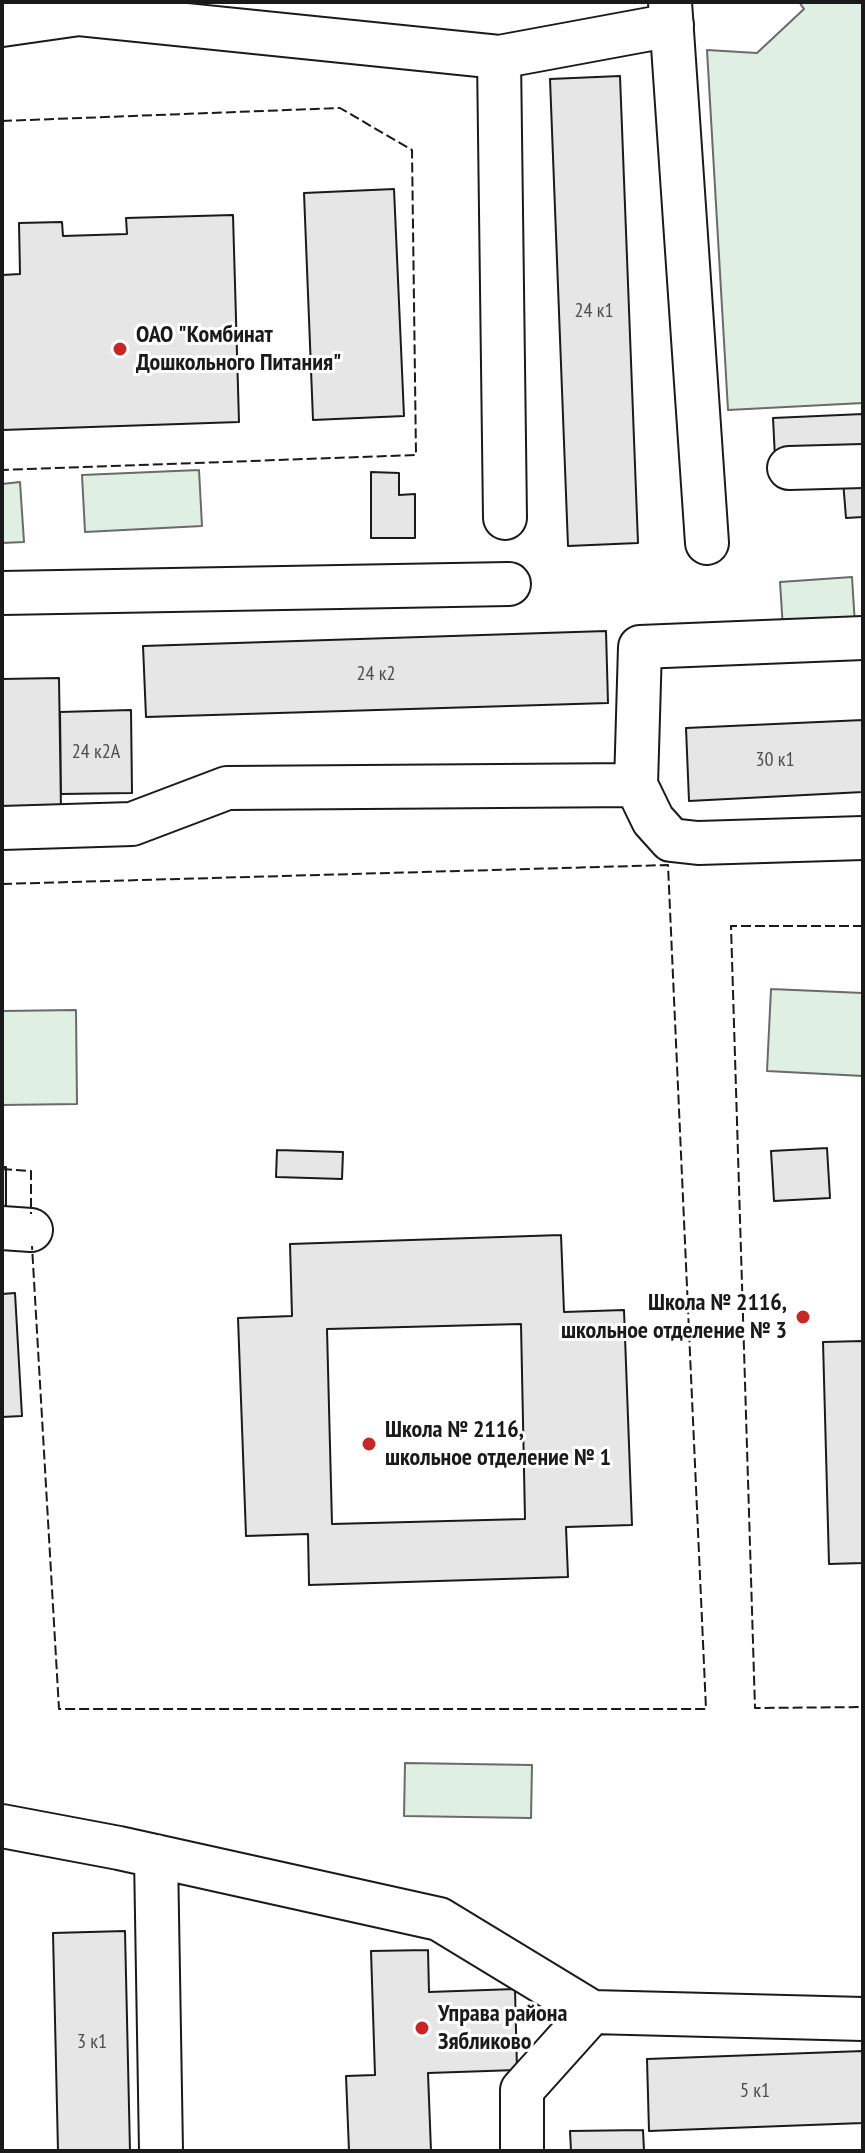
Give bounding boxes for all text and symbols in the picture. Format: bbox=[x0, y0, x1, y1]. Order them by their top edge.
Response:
house number: 24 к1 bbox=[575, 299, 613, 323]
place label: ОАО "Комбинат Дошкольного Питания" bbox=[136, 321, 342, 377]
marker: ОАО "Комбинат Дошкольного Питания" bbox=[111, 340, 129, 358]
house number: 24 к2 bbox=[357, 662, 395, 686]
house number: 24 к2А bbox=[72, 740, 120, 764]
house number: 30 к1 bbox=[756, 748, 794, 772]
place label: Школа № 2116, школьное отделение № 3 bbox=[561, 1289, 787, 1345]
marker: Школа № 2116, школьное отделение № 3 bbox=[794, 1308, 812, 1326]
place label: Школа № 2116, школьное отделение № 1 bbox=[385, 1416, 611, 1472]
marker: Школа № 2116, школьное отделение № 1 bbox=[360, 1435, 378, 1453]
place label: Управа района Зябликово bbox=[438, 2000, 567, 2056]
marker: Управа района Зябликово bbox=[413, 2019, 431, 2037]
house number: 3 к1 bbox=[77, 2030, 107, 2054]
house number: 5 к1 bbox=[740, 2079, 770, 2103]

